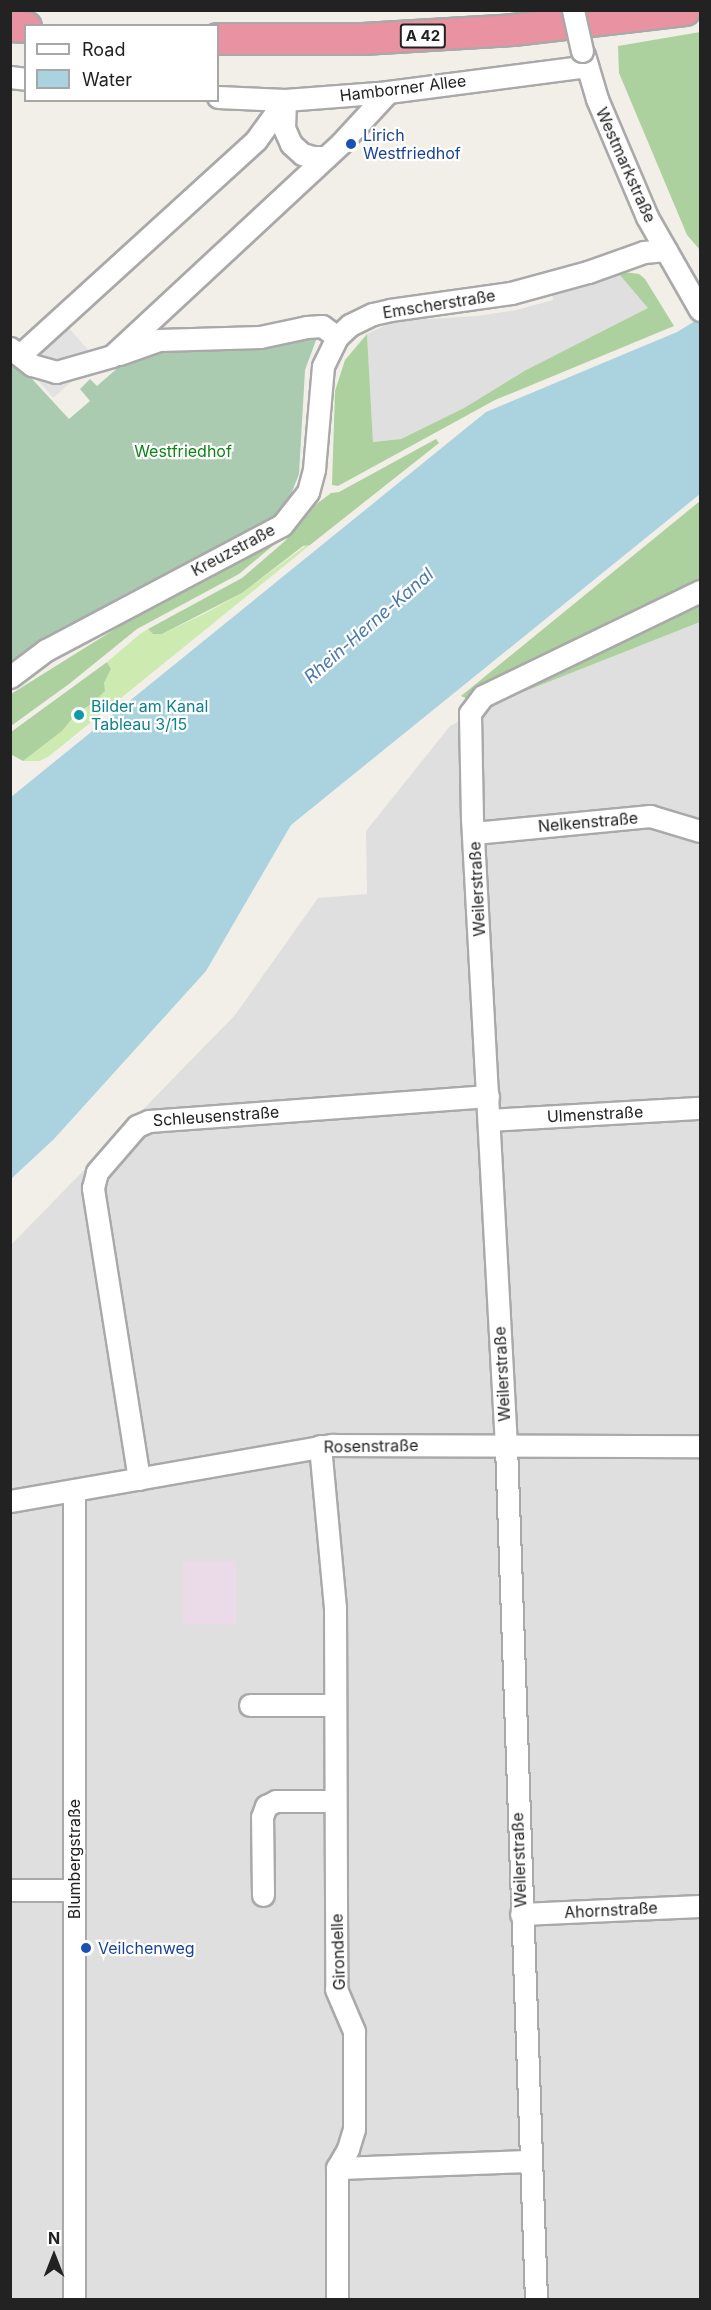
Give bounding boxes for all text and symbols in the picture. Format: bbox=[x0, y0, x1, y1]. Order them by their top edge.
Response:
legend bbox=[24, 24, 219, 102]
road number: A 42 bbox=[399, 24, 447, 48]
text: Road bbox=[82, 39, 125, 60]
text: Water bbox=[82, 69, 132, 90]
street label: Hamborner Allee bbox=[339, 71, 467, 105]
street label: Westmarkstraße bbox=[592, 105, 660, 225]
place label: Lirich Westfriedhof bbox=[363, 125, 461, 163]
marker: Lirich Westfriedhof bbox=[344, 137, 358, 151]
street label: Emscherstraße bbox=[381, 286, 497, 322]
park label: Westfriedhof bbox=[134, 441, 232, 461]
street label: Kreuzstraße bbox=[188, 520, 278, 580]
water label: Rhein-Herne-Kanal bbox=[300, 564, 438, 688]
place label: Bilder am Kanal Tableau 3/15 bbox=[91, 696, 208, 734]
marker: Bilder am Kanal Tableau 3/15 bbox=[72, 708, 86, 722]
street label: Nelkenstraße bbox=[537, 808, 639, 836]
street label: Weilerstraße bbox=[465, 841, 489, 937]
street label: Schleusenstraße bbox=[152, 1102, 280, 1130]
street label: Ulmenstraße bbox=[546, 1102, 644, 1126]
street label: Weilerstraße bbox=[490, 1326, 514, 1422]
street label: Rosenstraße bbox=[323, 1436, 419, 1456]
street label: Blumbergstraße bbox=[64, 1799, 84, 1919]
street label: Weilerstraße bbox=[508, 1812, 530, 1908]
street label: Ahornstraße bbox=[564, 1898, 658, 1922]
street label: Girondelle bbox=[327, 1913, 349, 1991]
place label: Veilchenweg bbox=[98, 1938, 195, 1958]
marker: Veilchenweg bbox=[79, 1941, 93, 1955]
north arrow bbox=[24, 2226, 84, 2286]
text: N bbox=[48, 2228, 60, 2248]

